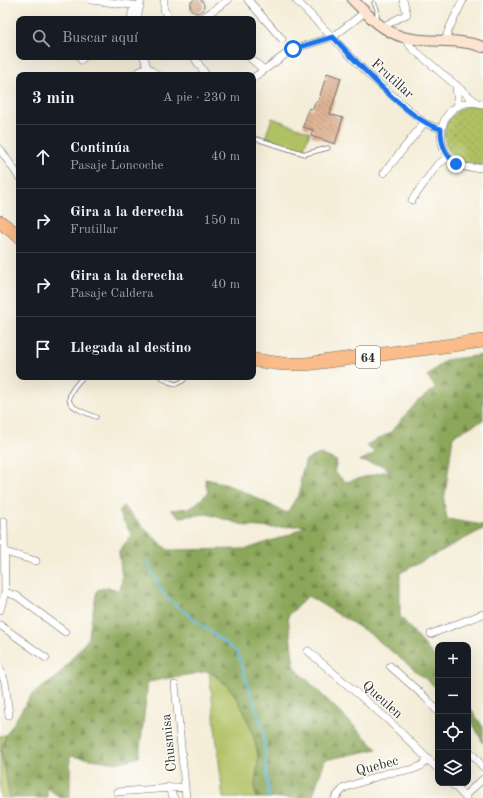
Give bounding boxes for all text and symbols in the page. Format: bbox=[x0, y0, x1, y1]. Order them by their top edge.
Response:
search box bbox=[16, 16, 256, 60]
icon: search bbox=[30, 27, 52, 49]
text: Buscar aquí bbox=[62, 31, 138, 46]
route start bbox=[284, 40, 302, 58]
street label: Frutillar bbox=[368, 56, 416, 101]
text: 3 min bbox=[32, 90, 75, 107]
text: A pie · 230 m bbox=[163, 91, 240, 104]
text: Continúa bbox=[70, 141, 130, 156]
icon: ahead bbox=[32, 146, 54, 168]
text: 40 m bbox=[211, 150, 240, 163]
route end bbox=[447, 155, 465, 173]
text: Pasaje Loncoche bbox=[70, 159, 164, 172]
text: Gira a la derecha bbox=[70, 205, 184, 220]
icon: right bbox=[32, 210, 54, 232]
text: 150 m bbox=[203, 214, 240, 227]
text: Frutillar bbox=[70, 223, 118, 236]
text: Gira a la derecha bbox=[70, 269, 184, 284]
icon: right bbox=[32, 274, 54, 296]
text: 40 m bbox=[211, 278, 240, 291]
text: Pasaje Caldera bbox=[70, 287, 154, 300]
icon: arrive bbox=[32, 338, 54, 360]
text: Llegada al destino bbox=[70, 341, 191, 356]
road number: 64 bbox=[356, 346, 380, 368]
map controls bbox=[435, 642, 471, 786]
button: + bbox=[435, 642, 471, 678]
street label: Queulen bbox=[359, 678, 406, 722]
button: − bbox=[435, 678, 471, 714]
street label: Chusmisa bbox=[159, 713, 179, 773]
button: locate bbox=[435, 714, 471, 750]
button: layers bbox=[435, 750, 471, 786]
street label: Quebec bbox=[354, 754, 400, 778]

